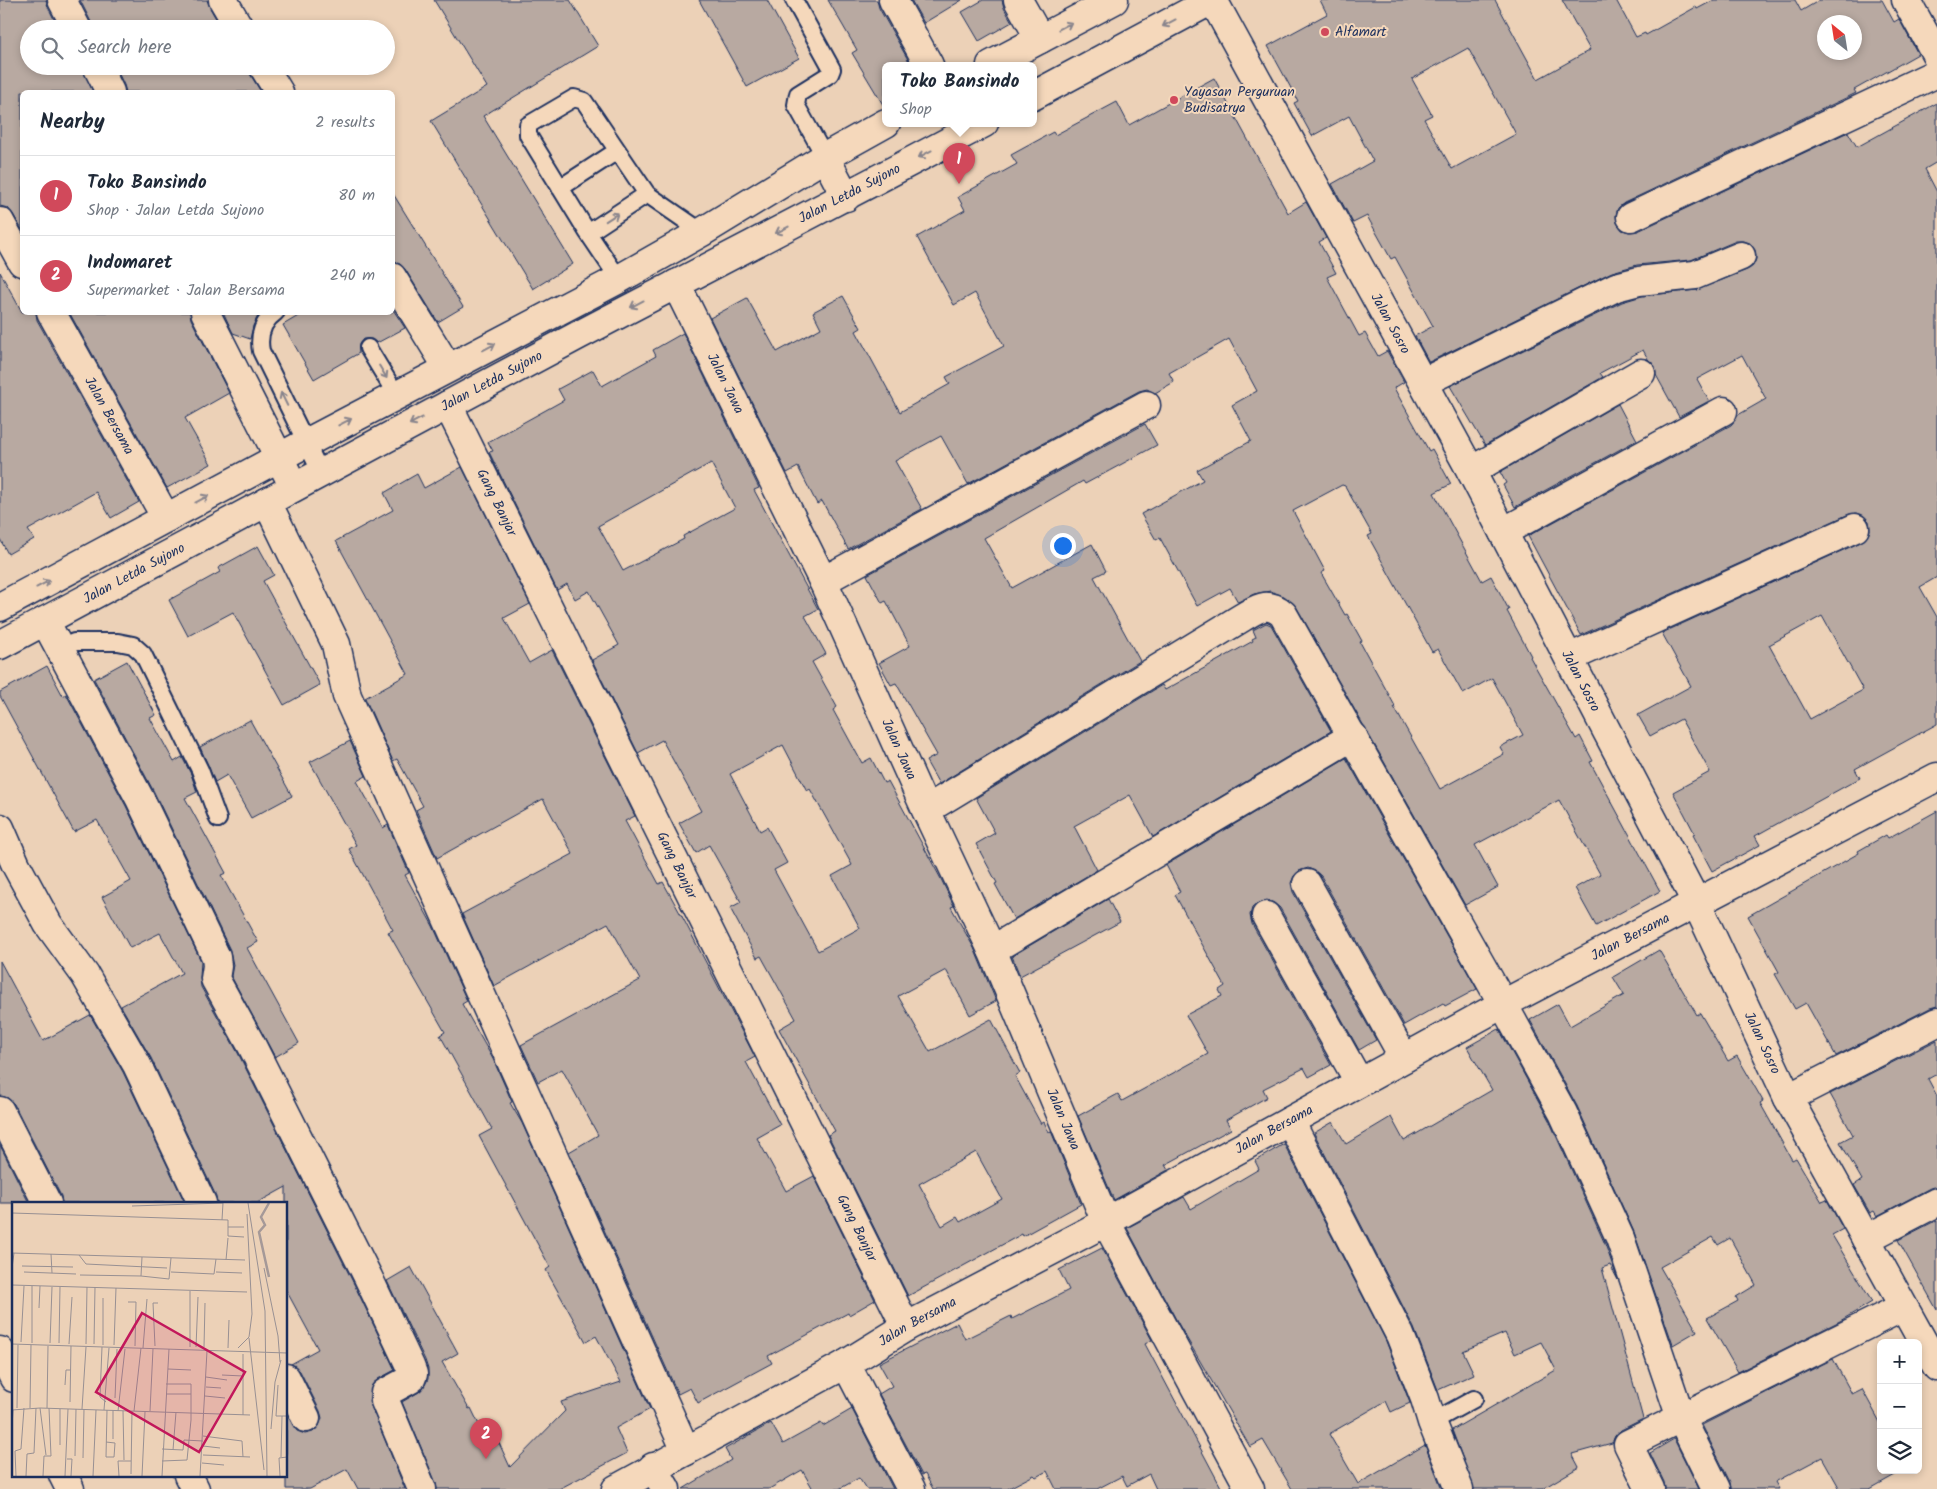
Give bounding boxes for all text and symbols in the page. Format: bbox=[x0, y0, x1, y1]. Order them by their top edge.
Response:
north arrow bbox=[1817, 15, 1862, 60]
one-way arrow bbox=[1162, 19, 1177, 28]
search box bbox=[20, 20, 395, 75]
one-way arrow bbox=[1057, 21, 1072, 30]
place label: Alfamart bbox=[1335, 21, 1387, 43]
marker: Alfamart bbox=[1319, 26, 1331, 38]
text: Search here bbox=[78, 33, 172, 63]
icon: search bbox=[38, 34, 66, 62]
popup bbox=[882, 62, 1037, 127]
text: Toko Bansindo bbox=[900, 67, 1019, 97]
place label: Yayasan Perguruan Budisatrya bbox=[1184, 81, 1295, 119]
marker: Yayasan Perguruan Budisatrya bbox=[1168, 94, 1180, 106]
text: Shop bbox=[900, 97, 932, 122]
text: Nearby bbox=[40, 106, 105, 139]
text: 2 results bbox=[315, 110, 375, 135]
pin: 1 bbox=[943, 143, 975, 184]
one-way arrow bbox=[918, 149, 933, 159]
street label: Jalan Letda Sujono bbox=[795, 158, 905, 230]
text: Toko Bansindo bbox=[87, 168, 207, 198]
text: 1 bbox=[54, 183, 58, 208]
text: 80 m bbox=[338, 183, 375, 208]
text: Shop · Jalan Letda Sujono bbox=[87, 198, 264, 223]
one-way arrow bbox=[604, 212, 618, 222]
one-way arrow bbox=[774, 225, 789, 235]
text: Indomaret bbox=[87, 248, 172, 278]
text: 2 bbox=[51, 263, 61, 288]
text: 240 m bbox=[330, 263, 375, 288]
text: Supermarket · Jalan Bersama bbox=[87, 278, 285, 303]
street label: Jalan Sosro bbox=[1365, 289, 1416, 358]
one-way arrow bbox=[630, 300, 645, 309]
one-way arrow bbox=[481, 342, 496, 351]
street label: Jalan Letda Sujono bbox=[437, 345, 547, 418]
street label: Jalan Jawa bbox=[701, 349, 750, 418]
one-way arrow bbox=[378, 364, 388, 378]
street label: Jalan Bersama bbox=[78, 373, 140, 459]
one-way arrow bbox=[279, 392, 288, 407]
one-way arrow bbox=[337, 417, 352, 426]
one-way arrow bbox=[410, 417, 424, 427]
street label: Gang Banjar bbox=[470, 465, 523, 541]
one-way arrow bbox=[194, 494, 209, 504]
your location bbox=[1050, 533, 1076, 559]
street label: Jalan Letda Sujono bbox=[79, 537, 189, 610]
one-way arrow bbox=[35, 579, 50, 588]
street label: Jalan Sosro bbox=[1555, 646, 1606, 716]
street label: Jalan Jawa bbox=[875, 715, 922, 784]
street label: Gang Banjar bbox=[651, 828, 703, 904]
street label: Jalan Bersama bbox=[1587, 908, 1674, 967]
street label: Jalan Sosro bbox=[1738, 1008, 1786, 1078]
street label: Jalan Jawa bbox=[1040, 1085, 1086, 1154]
street label: Jalan Bersama bbox=[1231, 1099, 1317, 1160]
street label: Gang Banjar bbox=[831, 1191, 883, 1267]
inset map bbox=[12, 1202, 288, 1476]
street label: Jalan Bersama bbox=[874, 1291, 961, 1352]
map controls bbox=[1877, 1339, 1922, 1474]
button: + bbox=[1877, 1339, 1922, 1384]
button: − bbox=[1877, 1384, 1922, 1429]
pin: 2 bbox=[470, 1418, 502, 1459]
button: layers bbox=[1877, 1429, 1922, 1474]

